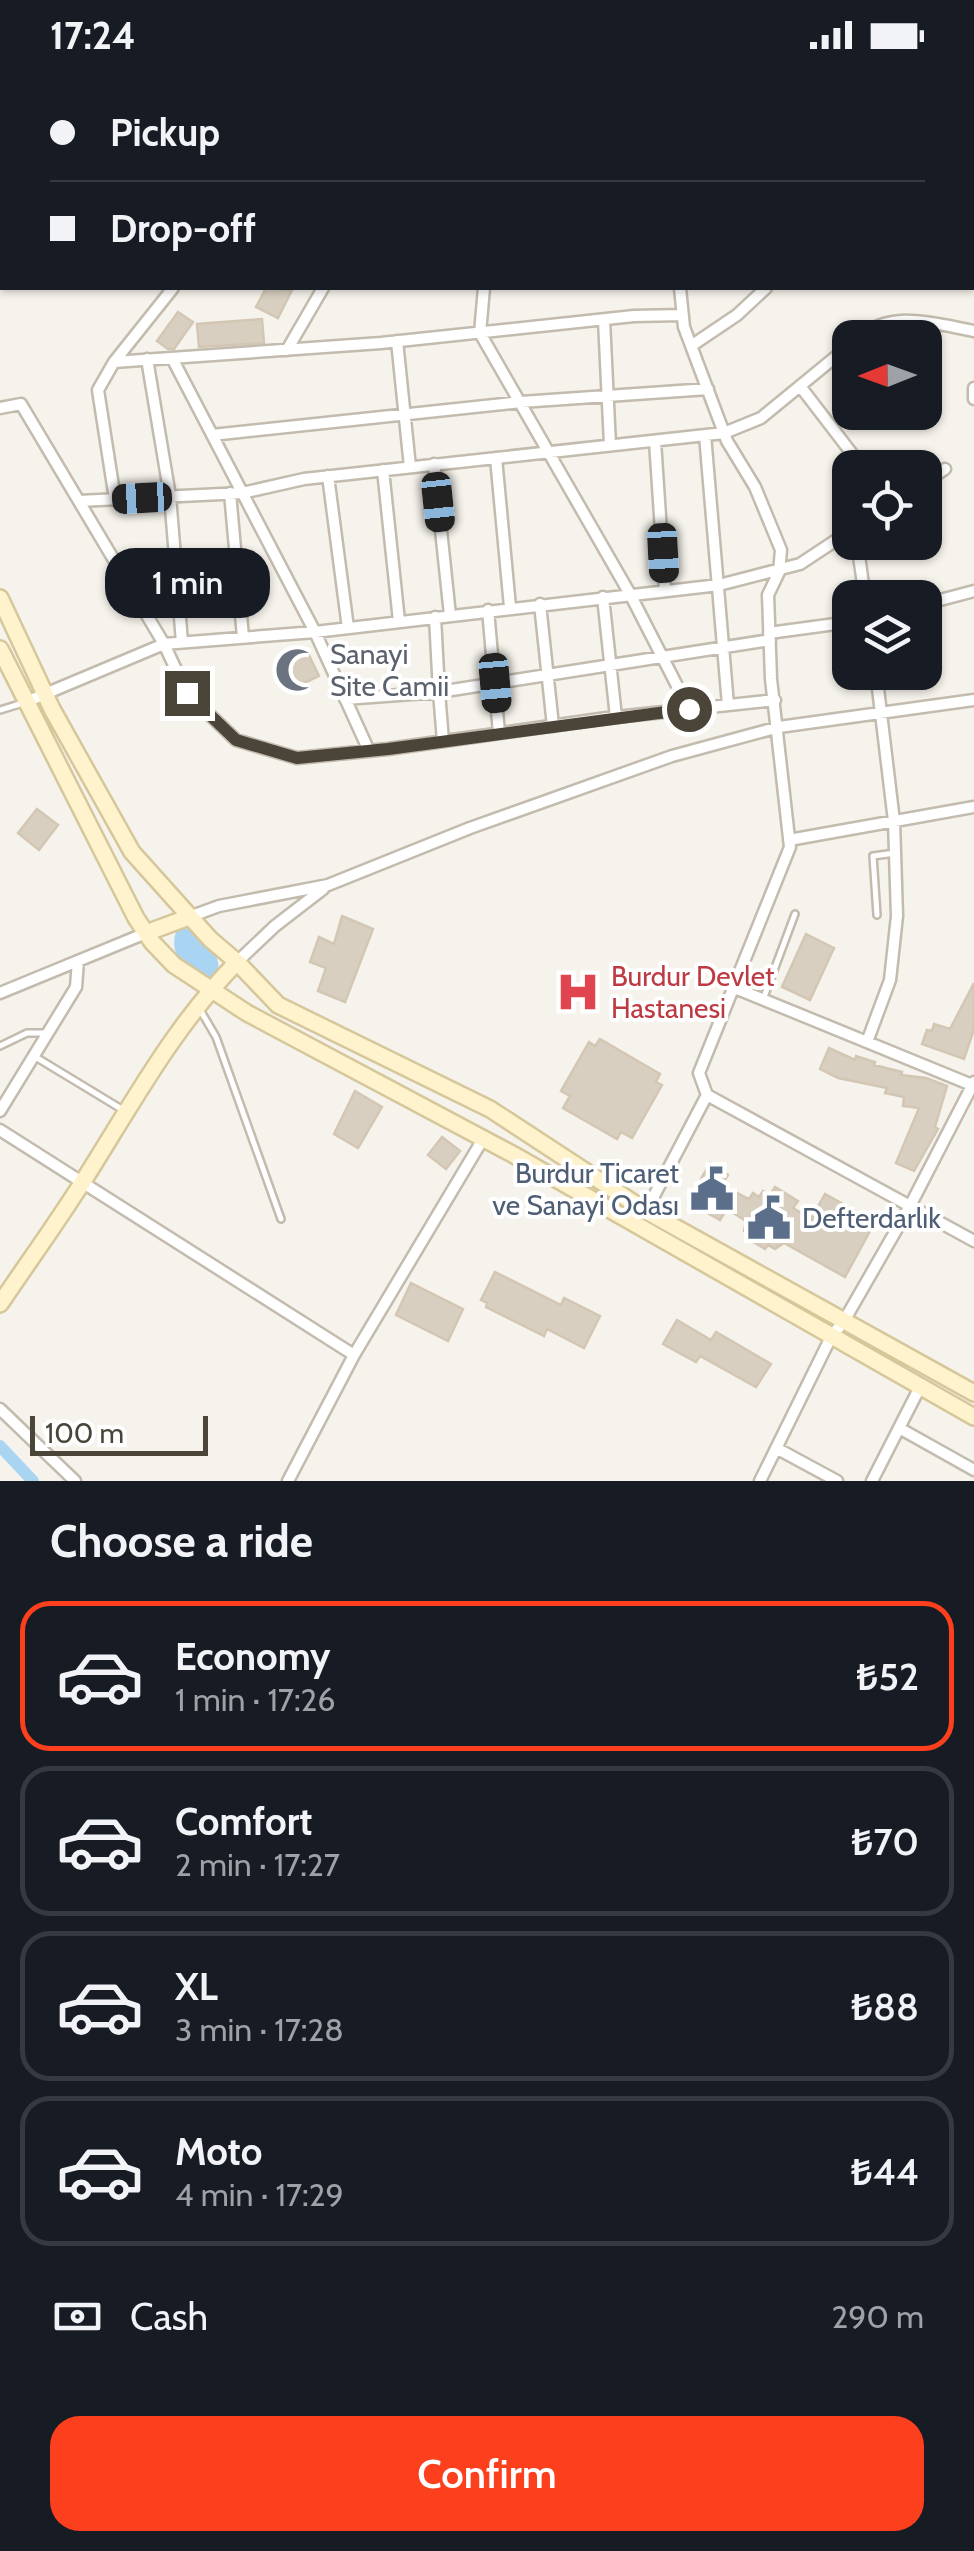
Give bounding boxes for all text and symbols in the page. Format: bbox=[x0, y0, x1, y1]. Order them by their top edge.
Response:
text: 17:24 bbox=[50, 12, 136, 59]
text: Pickup bbox=[110, 109, 220, 156]
text: Drop-off bbox=[110, 205, 256, 252]
north arrow bbox=[832, 320, 942, 430]
map controls bbox=[832, 320, 942, 690]
button: locate bbox=[832, 450, 942, 560]
car bbox=[420, 471, 456, 533]
car bbox=[111, 481, 173, 515]
car bbox=[646, 522, 680, 584]
callout: 1 min bbox=[104, 548, 270, 618]
text: 1 min bbox=[152, 563, 223, 602]
button: layers bbox=[832, 580, 942, 690]
place label: Sanayi Site Camii bbox=[330, 637, 449, 703]
mosque icon: Sanayi Site Camii bbox=[273, 646, 321, 694]
car bbox=[477, 652, 513, 714]
route end bbox=[165, 671, 210, 716]
route start bbox=[667, 687, 712, 732]
place label: Burdur Devlet Hastanesi bbox=[611, 959, 775, 1025]
hospital icon: Burdur Devlet Hastanesi bbox=[554, 968, 602, 1016]
place label: Burdur Ticaret ve Sanayi Odası bbox=[492, 1156, 679, 1222]
public building icon: Burdur Ticaret ve Sanayi Odası bbox=[688, 1165, 736, 1213]
public building icon: Defterdarlık bbox=[745, 1194, 793, 1242]
place label: Defterdarlık bbox=[802, 1201, 941, 1235]
scale bar bbox=[30, 1411, 208, 1456]
text: 100 m bbox=[45, 1416, 124, 1450]
text: Choose a ride bbox=[50, 1514, 313, 1568]
icon: car bbox=[55, 1631, 145, 1721]
text: Economy bbox=[175, 1633, 330, 1680]
text: ₺52 bbox=[856, 1653, 919, 1700]
text: 1 min · 17:26 bbox=[175, 1680, 336, 1719]
icon: car bbox=[55, 1796, 145, 1886]
text: Comfort bbox=[175, 1798, 312, 1845]
text: ₺70 bbox=[851, 1818, 919, 1865]
text: 2 min · 17:27 bbox=[175, 1845, 340, 1884]
icon: car bbox=[55, 1961, 145, 2051]
text: XL bbox=[175, 1963, 218, 2010]
text: ₺88 bbox=[851, 1983, 919, 2030]
text: 3 min · 17:28 bbox=[175, 2010, 344, 2049]
icon: car bbox=[55, 2126, 145, 2216]
text: Moto bbox=[175, 2128, 262, 2175]
text: ₺44 bbox=[851, 2148, 919, 2195]
text: 4 min · 17:29 bbox=[175, 2175, 344, 2214]
icon: cash bbox=[50, 2289, 105, 2344]
text: Cash bbox=[130, 2293, 208, 2340]
text: 290 m bbox=[831, 2297, 924, 2336]
button: Confirm bbox=[50, 2416, 924, 2531]

